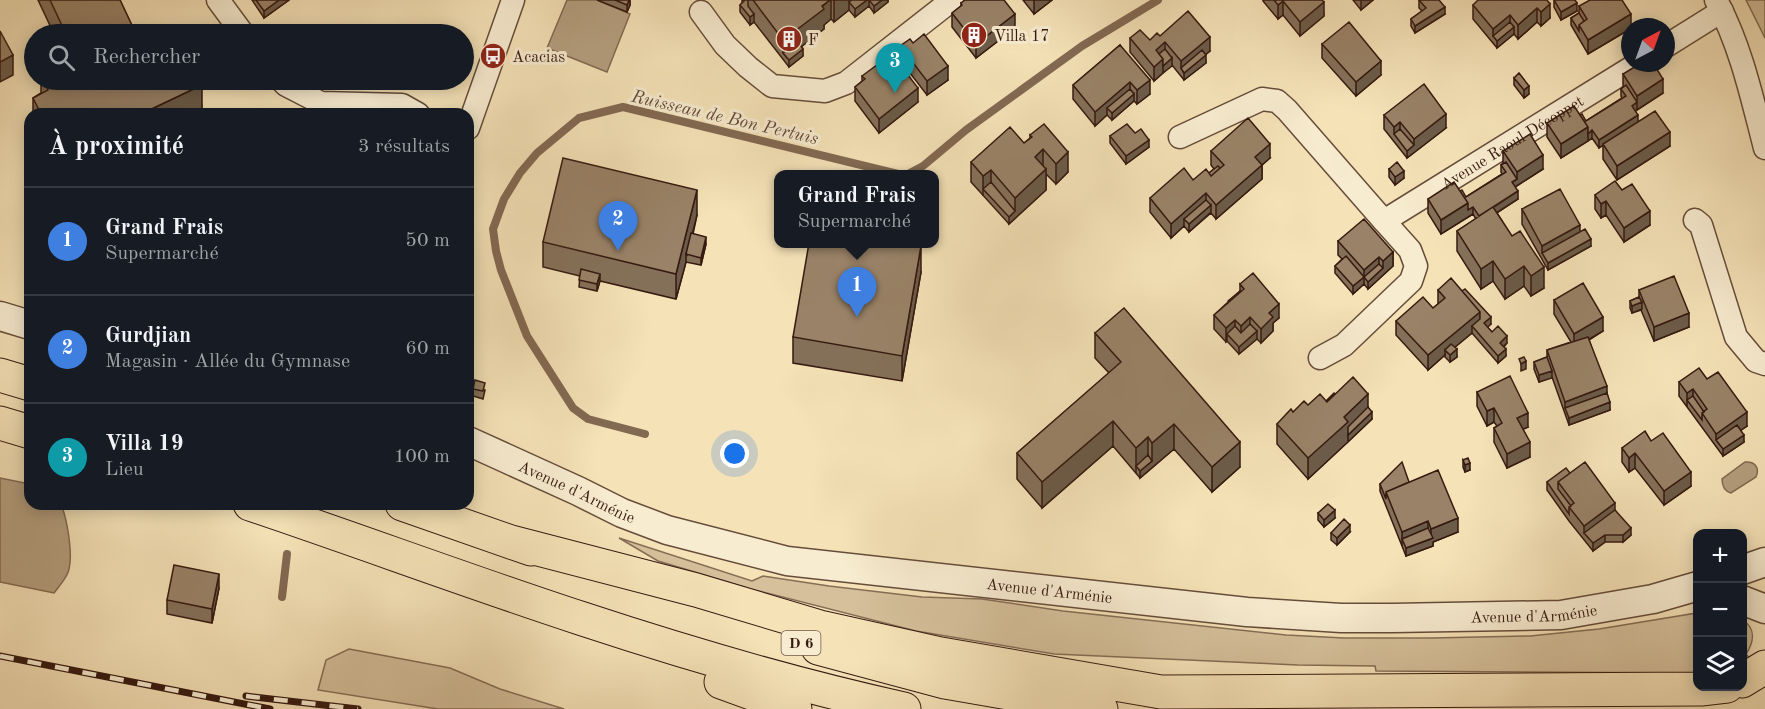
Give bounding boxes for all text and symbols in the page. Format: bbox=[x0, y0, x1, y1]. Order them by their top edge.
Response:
north arrow bbox=[1621, 18, 1675, 72]
building icon: Villa 17 bbox=[959, 20, 989, 50]
search box bbox=[24, 24, 474, 90]
building icon: F bbox=[774, 24, 804, 54]
place label: Villa 17 bbox=[994, 29, 1050, 45]
place label: F bbox=[808, 33, 819, 49]
icon: search bbox=[45, 41, 78, 74]
bus stop icon: Acacias bbox=[478, 41, 508, 71]
pin: 3 bbox=[876, 44, 914, 93]
text: Rechercher bbox=[93, 46, 200, 68]
place label: Acacias bbox=[512, 50, 565, 66]
water label: Ruisseau de Bon Pertuis bbox=[629, 87, 820, 148]
street label: Avenue Raoul Décoppet bbox=[1439, 93, 1587, 194]
text: À proximité bbox=[48, 134, 184, 160]
text: 3 résultats bbox=[358, 137, 450, 157]
popup bbox=[774, 170, 939, 248]
text: Grand Frais bbox=[797, 185, 916, 207]
pin: 2 bbox=[598, 202, 638, 251]
text: Supermarché bbox=[797, 212, 911, 232]
text: Grand Frais bbox=[105, 217, 223, 239]
text: 1 bbox=[62, 231, 73, 251]
text: 50 m bbox=[405, 231, 450, 251]
text: Supermarché bbox=[105, 244, 219, 264]
pin: 1 bbox=[838, 268, 876, 317]
text: Gurdjian bbox=[105, 325, 191, 347]
text: 2 bbox=[62, 339, 73, 359]
text: 60 m bbox=[405, 339, 450, 359]
text: Magasin · Allée du Gymnase bbox=[105, 352, 350, 372]
text: Villa 19 bbox=[105, 433, 184, 455]
your location bbox=[720, 439, 749, 468]
text: 3 bbox=[62, 447, 73, 467]
text: 100 m bbox=[394, 447, 450, 467]
street label: Avenue d'Arménie bbox=[515, 459, 637, 527]
text: Lieu bbox=[105, 460, 144, 480]
map controls bbox=[1693, 529, 1747, 691]
button: + bbox=[1693, 529, 1747, 583]
street label: Avenue d'Arménie bbox=[985, 577, 1113, 607]
button: − bbox=[1693, 583, 1747, 637]
street label: Avenue d'Arménie bbox=[1470, 603, 1598, 627]
road number: D 6 bbox=[782, 631, 820, 655]
button: layers bbox=[1693, 637, 1747, 691]

